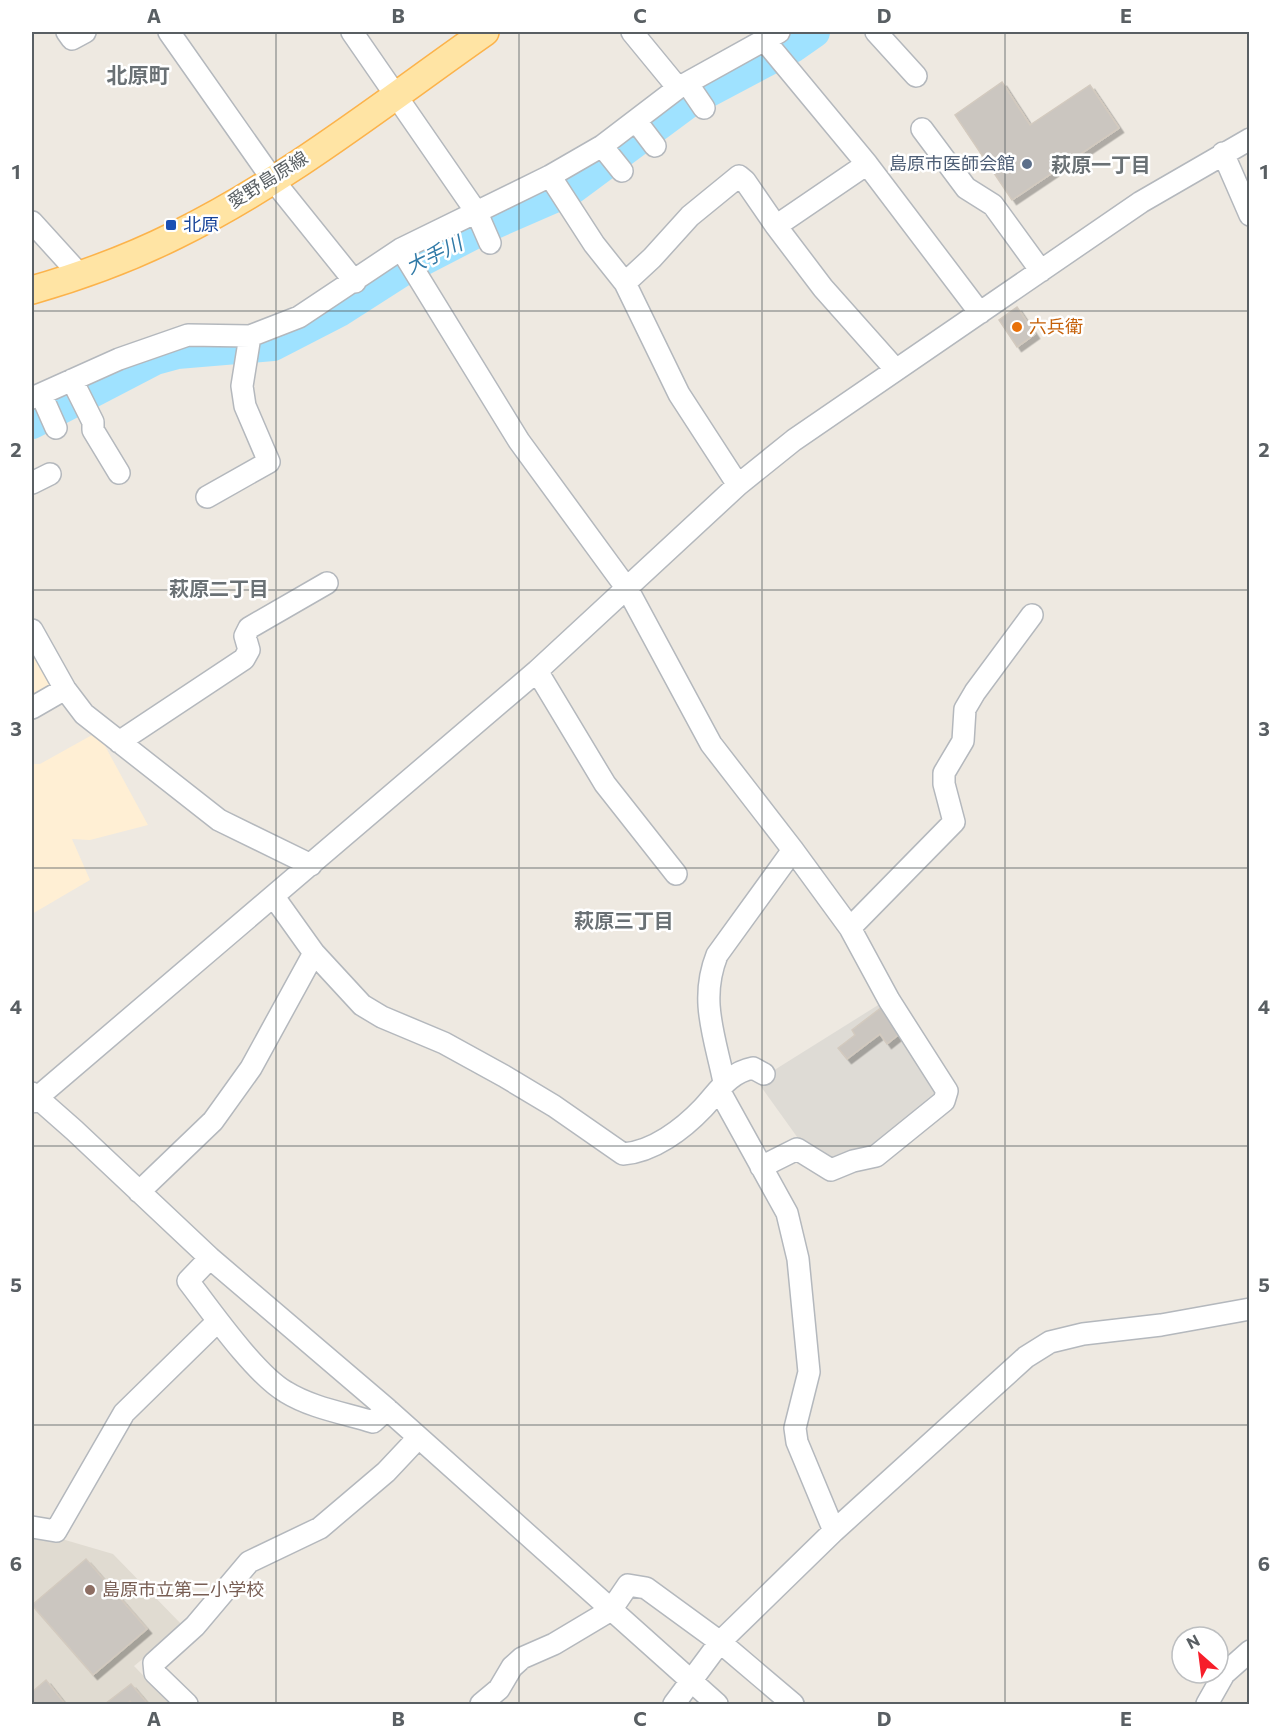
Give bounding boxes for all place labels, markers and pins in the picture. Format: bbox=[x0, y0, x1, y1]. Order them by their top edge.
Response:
place label: 島原市医師会館 bbox=[889, 152, 1015, 174]
marker: 島原市医師会館 bbox=[1020, 157, 1034, 171]
place label: 北原 bbox=[183, 213, 219, 235]
marker: 北原 bbox=[164, 218, 178, 232]
place label: 六兵衛 bbox=[1029, 315, 1083, 337]
marker: 六兵衛 bbox=[1010, 320, 1024, 334]
place label: 島原市立第二小学校 bbox=[102, 1578, 264, 1600]
marker: 島原市立第二小学校 bbox=[83, 1583, 97, 1597]

